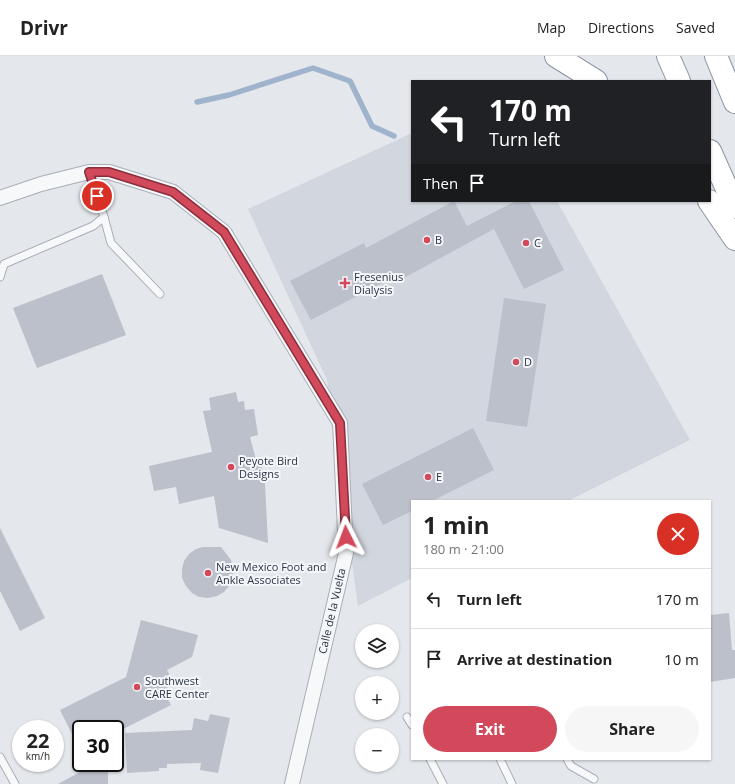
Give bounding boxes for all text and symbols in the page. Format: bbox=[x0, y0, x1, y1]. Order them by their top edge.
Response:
text: Drivr bbox=[20, 15, 68, 41]
text: Map bbox=[537, 18, 566, 37]
text: Directions bbox=[588, 18, 654, 37]
text: Saved bbox=[676, 18, 715, 37]
text: 170 m bbox=[489, 91, 572, 129]
icon: left bbox=[423, 96, 475, 148]
text: Turn left bbox=[489, 127, 560, 151]
icon: arrive bbox=[466, 172, 488, 194]
text: Then bbox=[423, 173, 458, 193]
pin bbox=[80, 179, 114, 213]
icon: arrive bbox=[86, 185, 108, 207]
place label: B bbox=[435, 232, 442, 247]
marker: B bbox=[422, 235, 432, 245]
place label: C bbox=[534, 235, 541, 250]
marker: C bbox=[521, 238, 531, 248]
place label: Fresenius Dialysis bbox=[354, 269, 403, 297]
marker: Fresenius Dialysis bbox=[339, 277, 351, 289]
place label: D bbox=[524, 354, 532, 369]
marker: D bbox=[511, 357, 521, 367]
place label: Peyote Bird Designs bbox=[239, 453, 298, 481]
marker: Peyote Bird Designs bbox=[226, 462, 236, 472]
place label: E bbox=[436, 469, 442, 484]
marker: E bbox=[423, 472, 433, 482]
text: 1 min bbox=[423, 508, 490, 541]
button: close bbox=[657, 513, 699, 555]
position arrow bbox=[325, 516, 367, 558]
text: 180 m · 21:00 bbox=[423, 540, 504, 558]
place label: New Mexico Foot and Ankle Associates bbox=[216, 559, 326, 587]
street label: Calle de la Vuelta bbox=[314, 567, 349, 655]
marker: New Mexico Foot and Ankle Associates bbox=[203, 568, 213, 578]
icon: left bbox=[423, 588, 445, 610]
text: Turn left bbox=[457, 589, 522, 609]
text: 170 m bbox=[655, 589, 699, 609]
map controls bbox=[355, 624, 399, 772]
button: layers bbox=[355, 624, 399, 668]
icon: arrive bbox=[423, 648, 445, 670]
text: Arrive at destination bbox=[457, 649, 612, 669]
text: 10 m bbox=[664, 649, 699, 669]
place label: Southwest CARE Center bbox=[145, 673, 210, 701]
button: + bbox=[355, 676, 399, 720]
marker: Southwest CARE Center bbox=[132, 682, 142, 692]
button: Exit bbox=[423, 706, 557, 752]
button: Share bbox=[565, 706, 699, 752]
speed limit sign: 30 bbox=[72, 720, 124, 772]
text: 22 bbox=[27, 727, 49, 754]
button: − bbox=[355, 728, 399, 772]
text: km/h bbox=[26, 749, 50, 763]

